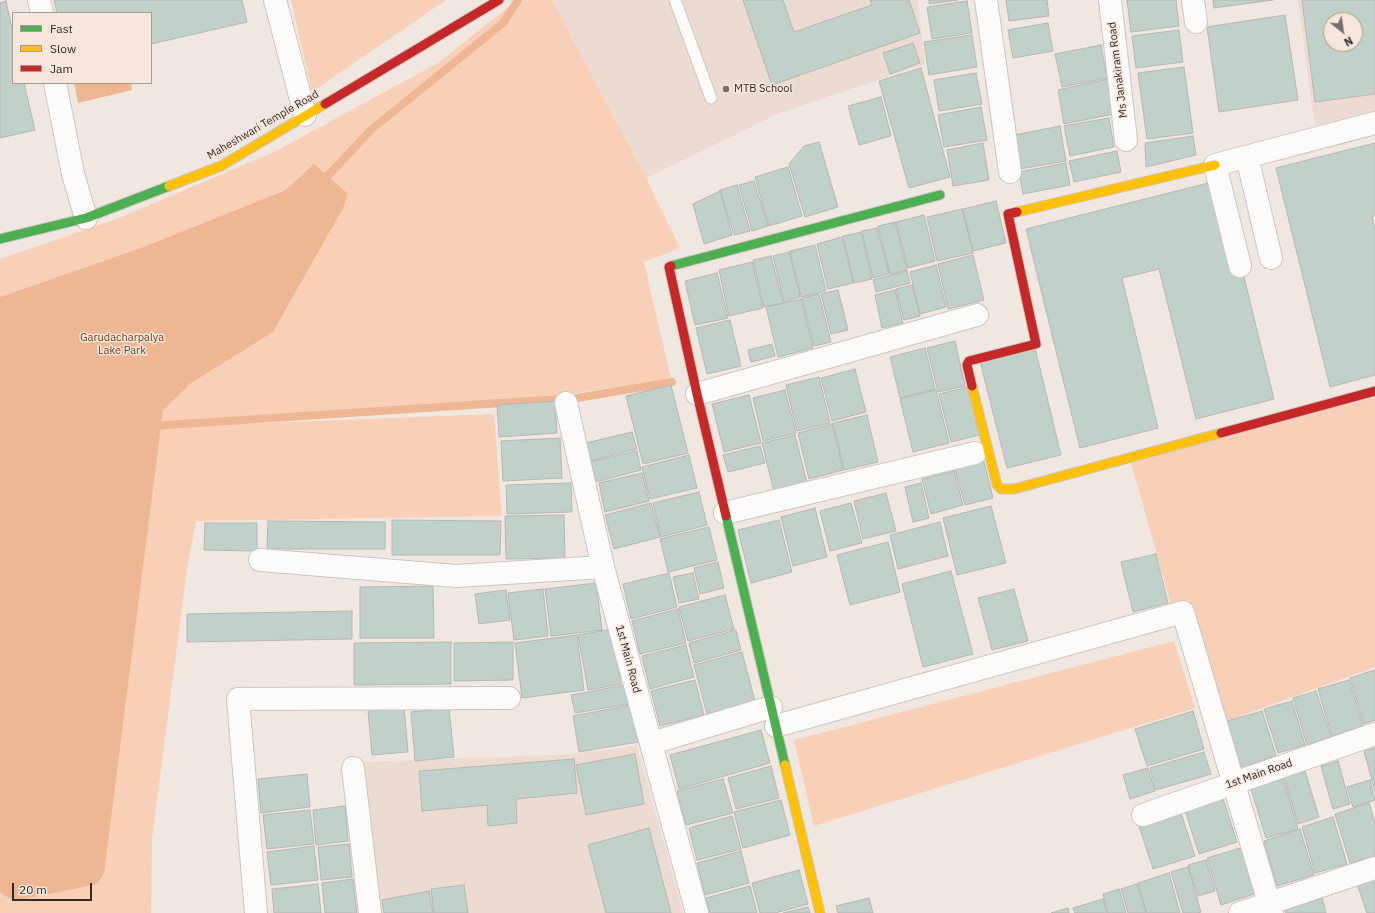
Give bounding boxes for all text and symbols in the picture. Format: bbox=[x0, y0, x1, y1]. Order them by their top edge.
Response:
legend bbox=[12, 12, 152, 84]
north arrow bbox=[1323, 12, 1363, 52]
text: Fast bbox=[50, 21, 73, 36]
street label: Ms Janakiram Road bbox=[1106, 21, 1130, 119]
text: N bbox=[1342, 33, 1355, 50]
text: Slow bbox=[50, 41, 76, 56]
text: Jam bbox=[50, 61, 73, 76]
place label: MTB School bbox=[734, 82, 792, 96]
marker: MTB School bbox=[721, 84, 731, 94]
street label: Maheshwari Temple Road bbox=[205, 88, 321, 162]
park label: Garudacharpalya Lake Park bbox=[80, 331, 164, 357]
street label: 1st Main Road bbox=[613, 623, 643, 695]
street label: 1st Main Road bbox=[1224, 756, 1294, 792]
scale bar bbox=[14, 875, 94, 901]
text: 20 m bbox=[19, 882, 47, 897]

